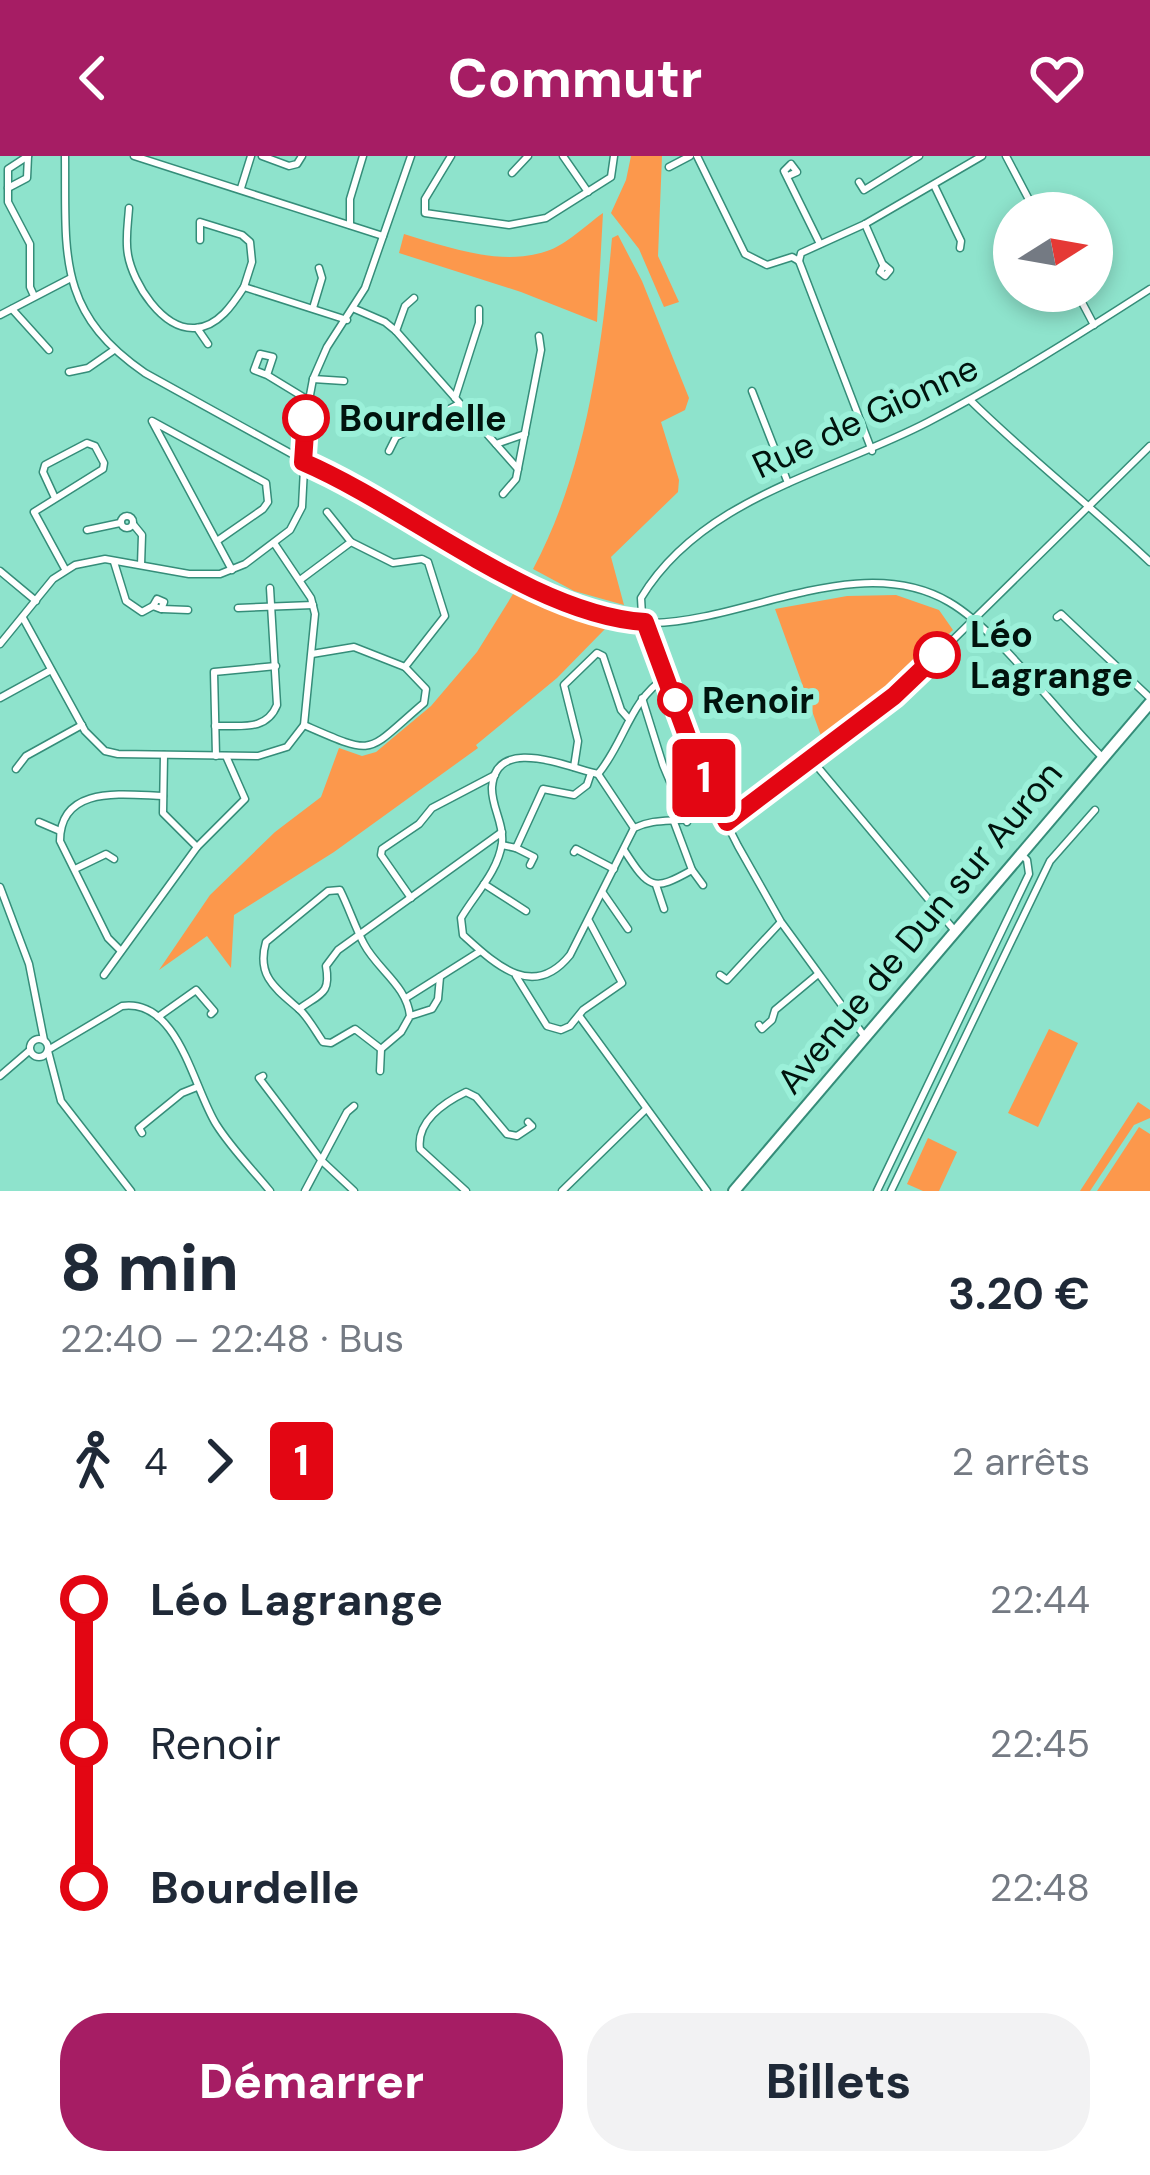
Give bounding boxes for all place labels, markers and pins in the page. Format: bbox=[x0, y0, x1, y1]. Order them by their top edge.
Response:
place label: Bourdelle bbox=[339, 395, 507, 442]
marker: Bourdelle bbox=[284, 396, 328, 440]
place label: Léo Lagrange bbox=[970, 611, 1133, 699]
marker: Léo Lagrange bbox=[915, 633, 959, 677]
place label: Renoir bbox=[702, 677, 814, 724]
marker: Renoir bbox=[659, 684, 691, 716]

